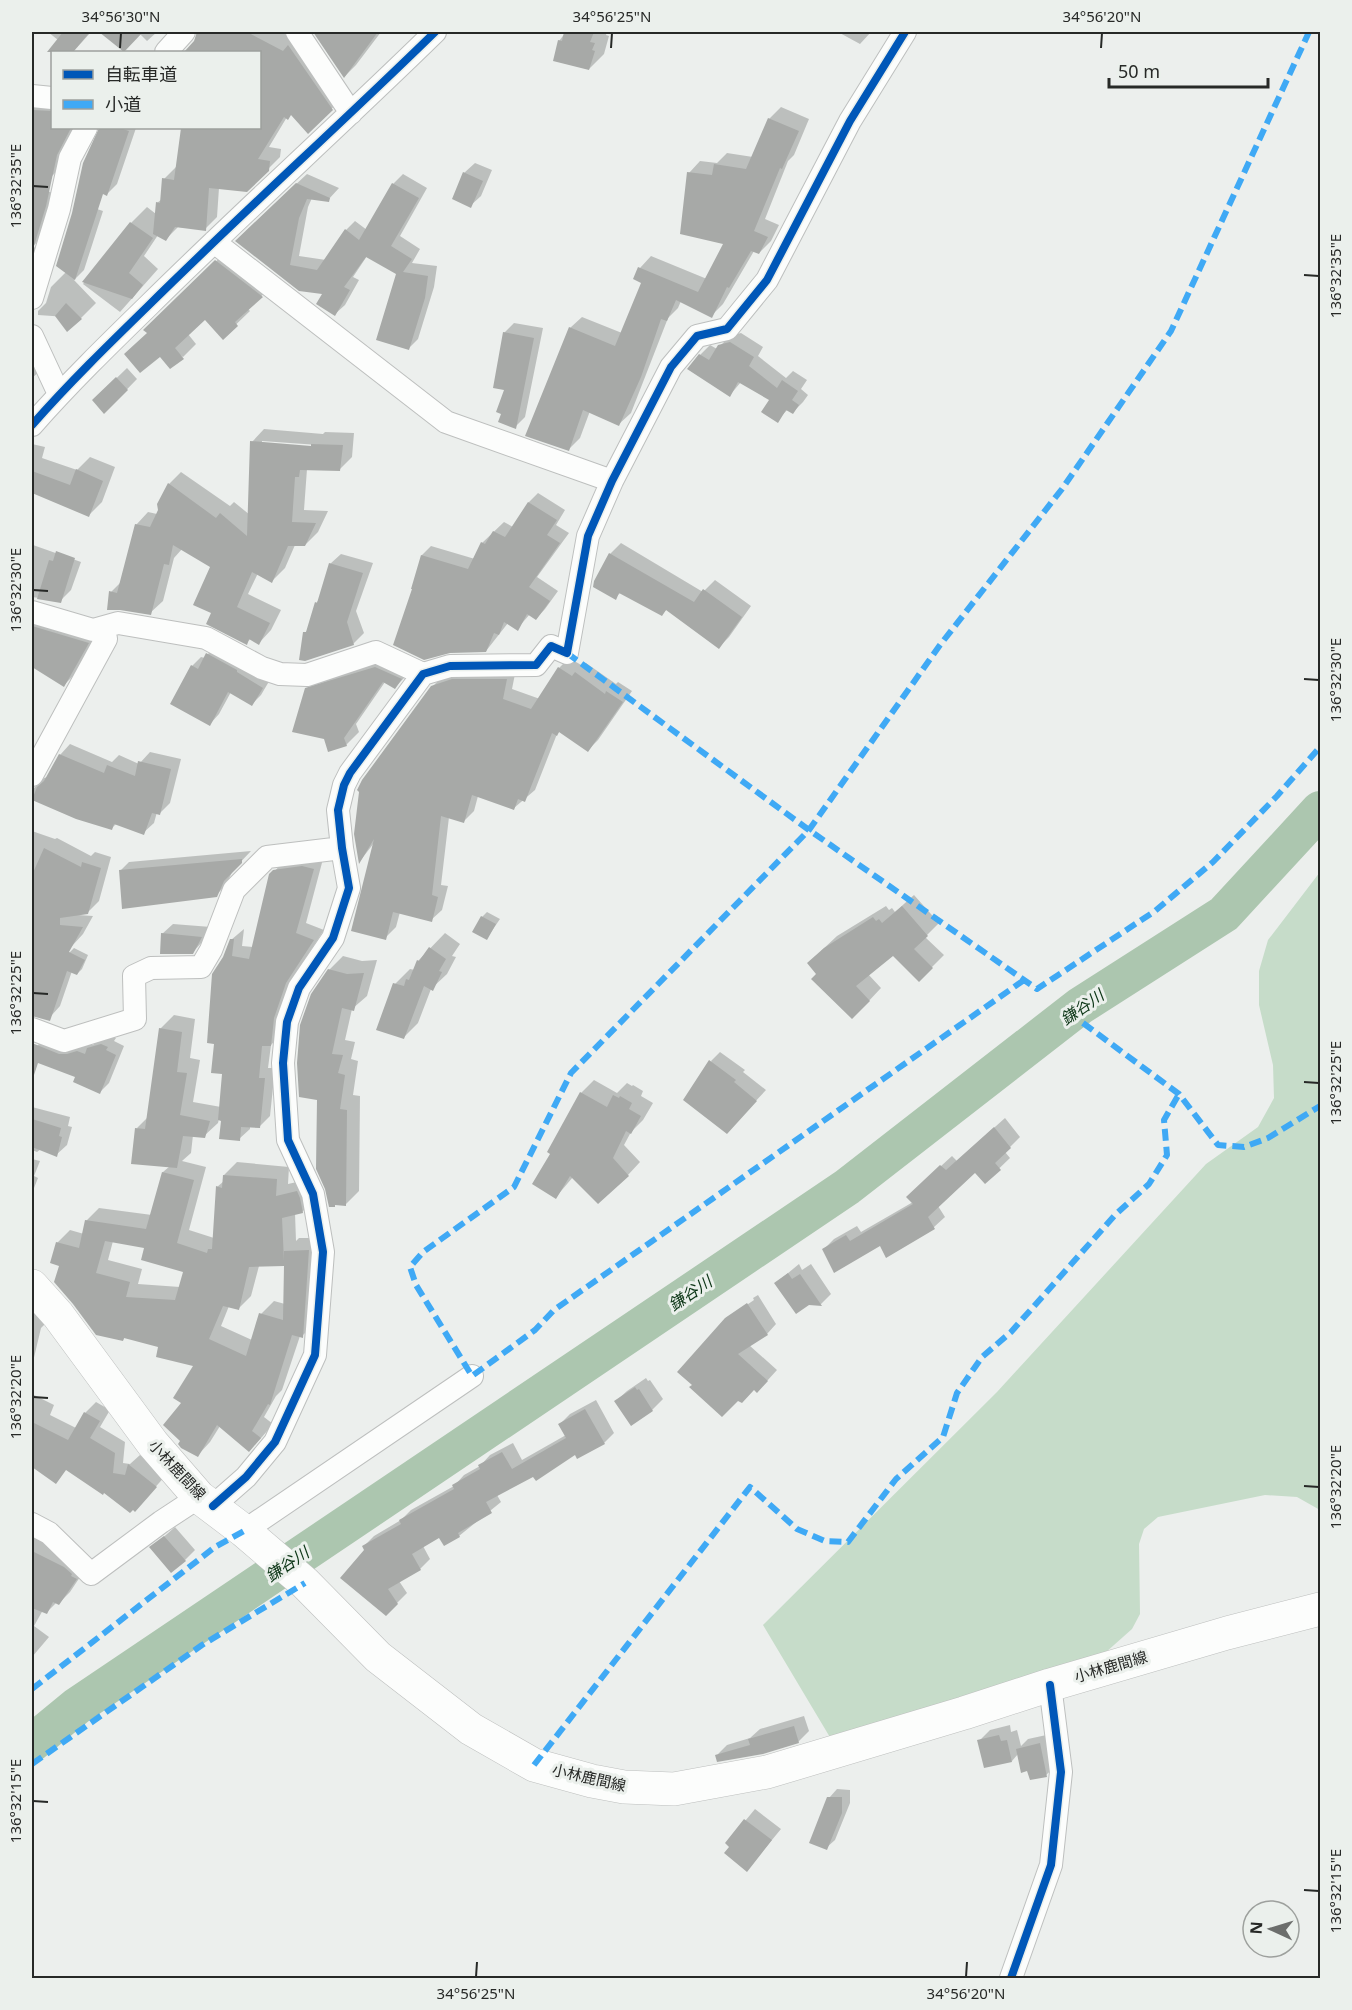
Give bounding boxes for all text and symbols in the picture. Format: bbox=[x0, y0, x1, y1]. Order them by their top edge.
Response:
text: 34°56'30"N bbox=[82, 6, 160, 26]
text: 34°56'25"N bbox=[573, 6, 651, 26]
text: 34°56'20"N bbox=[1063, 6, 1141, 26]
legend bbox=[51, 51, 261, 129]
scale bar bbox=[1109, 51, 1268, 89]
text: 50 m bbox=[1118, 59, 1160, 83]
text: 自転車道 bbox=[105, 62, 177, 86]
text: 小道 bbox=[105, 92, 141, 116]
text: 136°32'35"E bbox=[5, 144, 25, 228]
text: 136°32'35"E bbox=[1325, 234, 1345, 318]
text: 136°32'30"E bbox=[5, 548, 25, 632]
text: 136°32'30"E bbox=[1325, 638, 1345, 722]
text: 136°32'25"E bbox=[5, 951, 25, 1035]
water label: 鎌谷川 bbox=[1056, 983, 1110, 1030]
text: 136°32'25"E bbox=[1325, 1041, 1345, 1125]
water label: 鎌谷川 bbox=[664, 1269, 718, 1316]
text: 136°32'20"E bbox=[5, 1355, 25, 1439]
street label: 小林鹿間線 bbox=[145, 1435, 211, 1504]
text: 136°32'20"E bbox=[1325, 1445, 1345, 1529]
water label: 鎌谷川 bbox=[261, 1540, 315, 1587]
street label: 小林鹿間線 bbox=[1072, 1646, 1150, 1686]
text: 136°32'15"E bbox=[5, 1759, 25, 1843]
street label: 小林鹿間線 bbox=[550, 1759, 628, 1795]
text: 136°32'15"E bbox=[1325, 1849, 1345, 1933]
north arrow bbox=[1241, 1899, 1301, 1959]
text: N bbox=[1245, 1921, 1267, 1935]
text: 34°56'25"N bbox=[437, 1983, 515, 2003]
text: 34°56'20"N bbox=[927, 1983, 1005, 2003]

